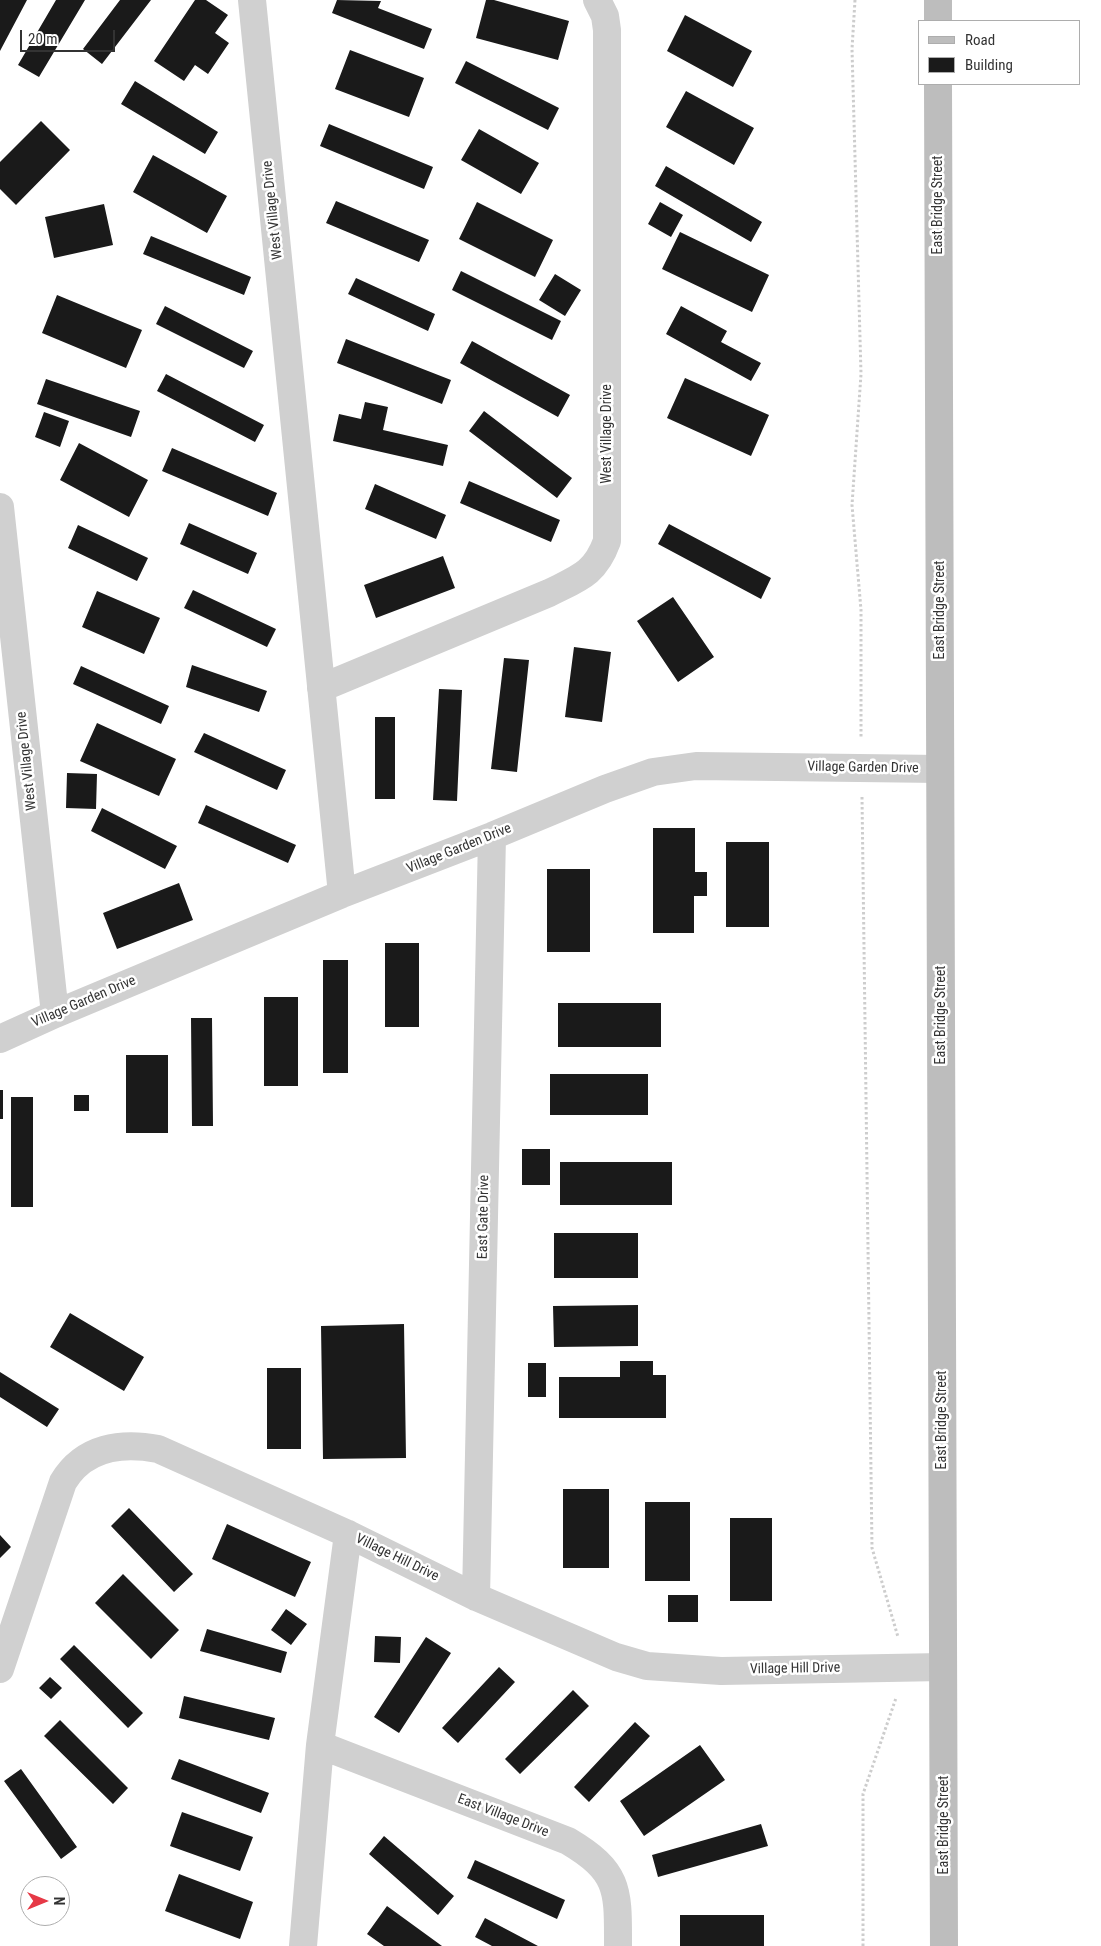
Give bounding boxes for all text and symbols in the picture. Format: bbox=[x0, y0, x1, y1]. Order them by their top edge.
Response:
scale bar bbox=[22, 20, 118, 52]
legend bbox=[918, 20, 1081, 85]
text: 20 m bbox=[28, 30, 58, 48]
text: Road bbox=[965, 31, 995, 49]
text: Building bbox=[965, 56, 1013, 74]
street label: East Bridge Street bbox=[930, 156, 946, 254]
street label: West Village Drive bbox=[259, 160, 287, 260]
street label: West Village Drive bbox=[599, 384, 615, 484]
street label: East Bridge Street bbox=[932, 561, 948, 659]
street label: West Village Drive bbox=[13, 711, 41, 811]
street label: Village Garden Drive bbox=[807, 759, 919, 777]
street label: Village Garden Drive bbox=[404, 820, 514, 878]
street label: East Bridge Street bbox=[933, 966, 949, 1064]
street label: Village Garden Drive bbox=[29, 973, 139, 1031]
street label: East Gate Drive bbox=[475, 1175, 493, 1259]
street label: East Bridge Street bbox=[934, 1371, 950, 1469]
street label: Village Hill Drive bbox=[353, 1531, 441, 1585]
street label: Village Hill Drive bbox=[750, 1660, 840, 1678]
street label: East Bridge Street bbox=[936, 1776, 952, 1874]
street label: East Village Drive bbox=[455, 1791, 551, 1841]
north arrow bbox=[20, 1876, 70, 1926]
text: N bbox=[51, 1897, 67, 1905]

